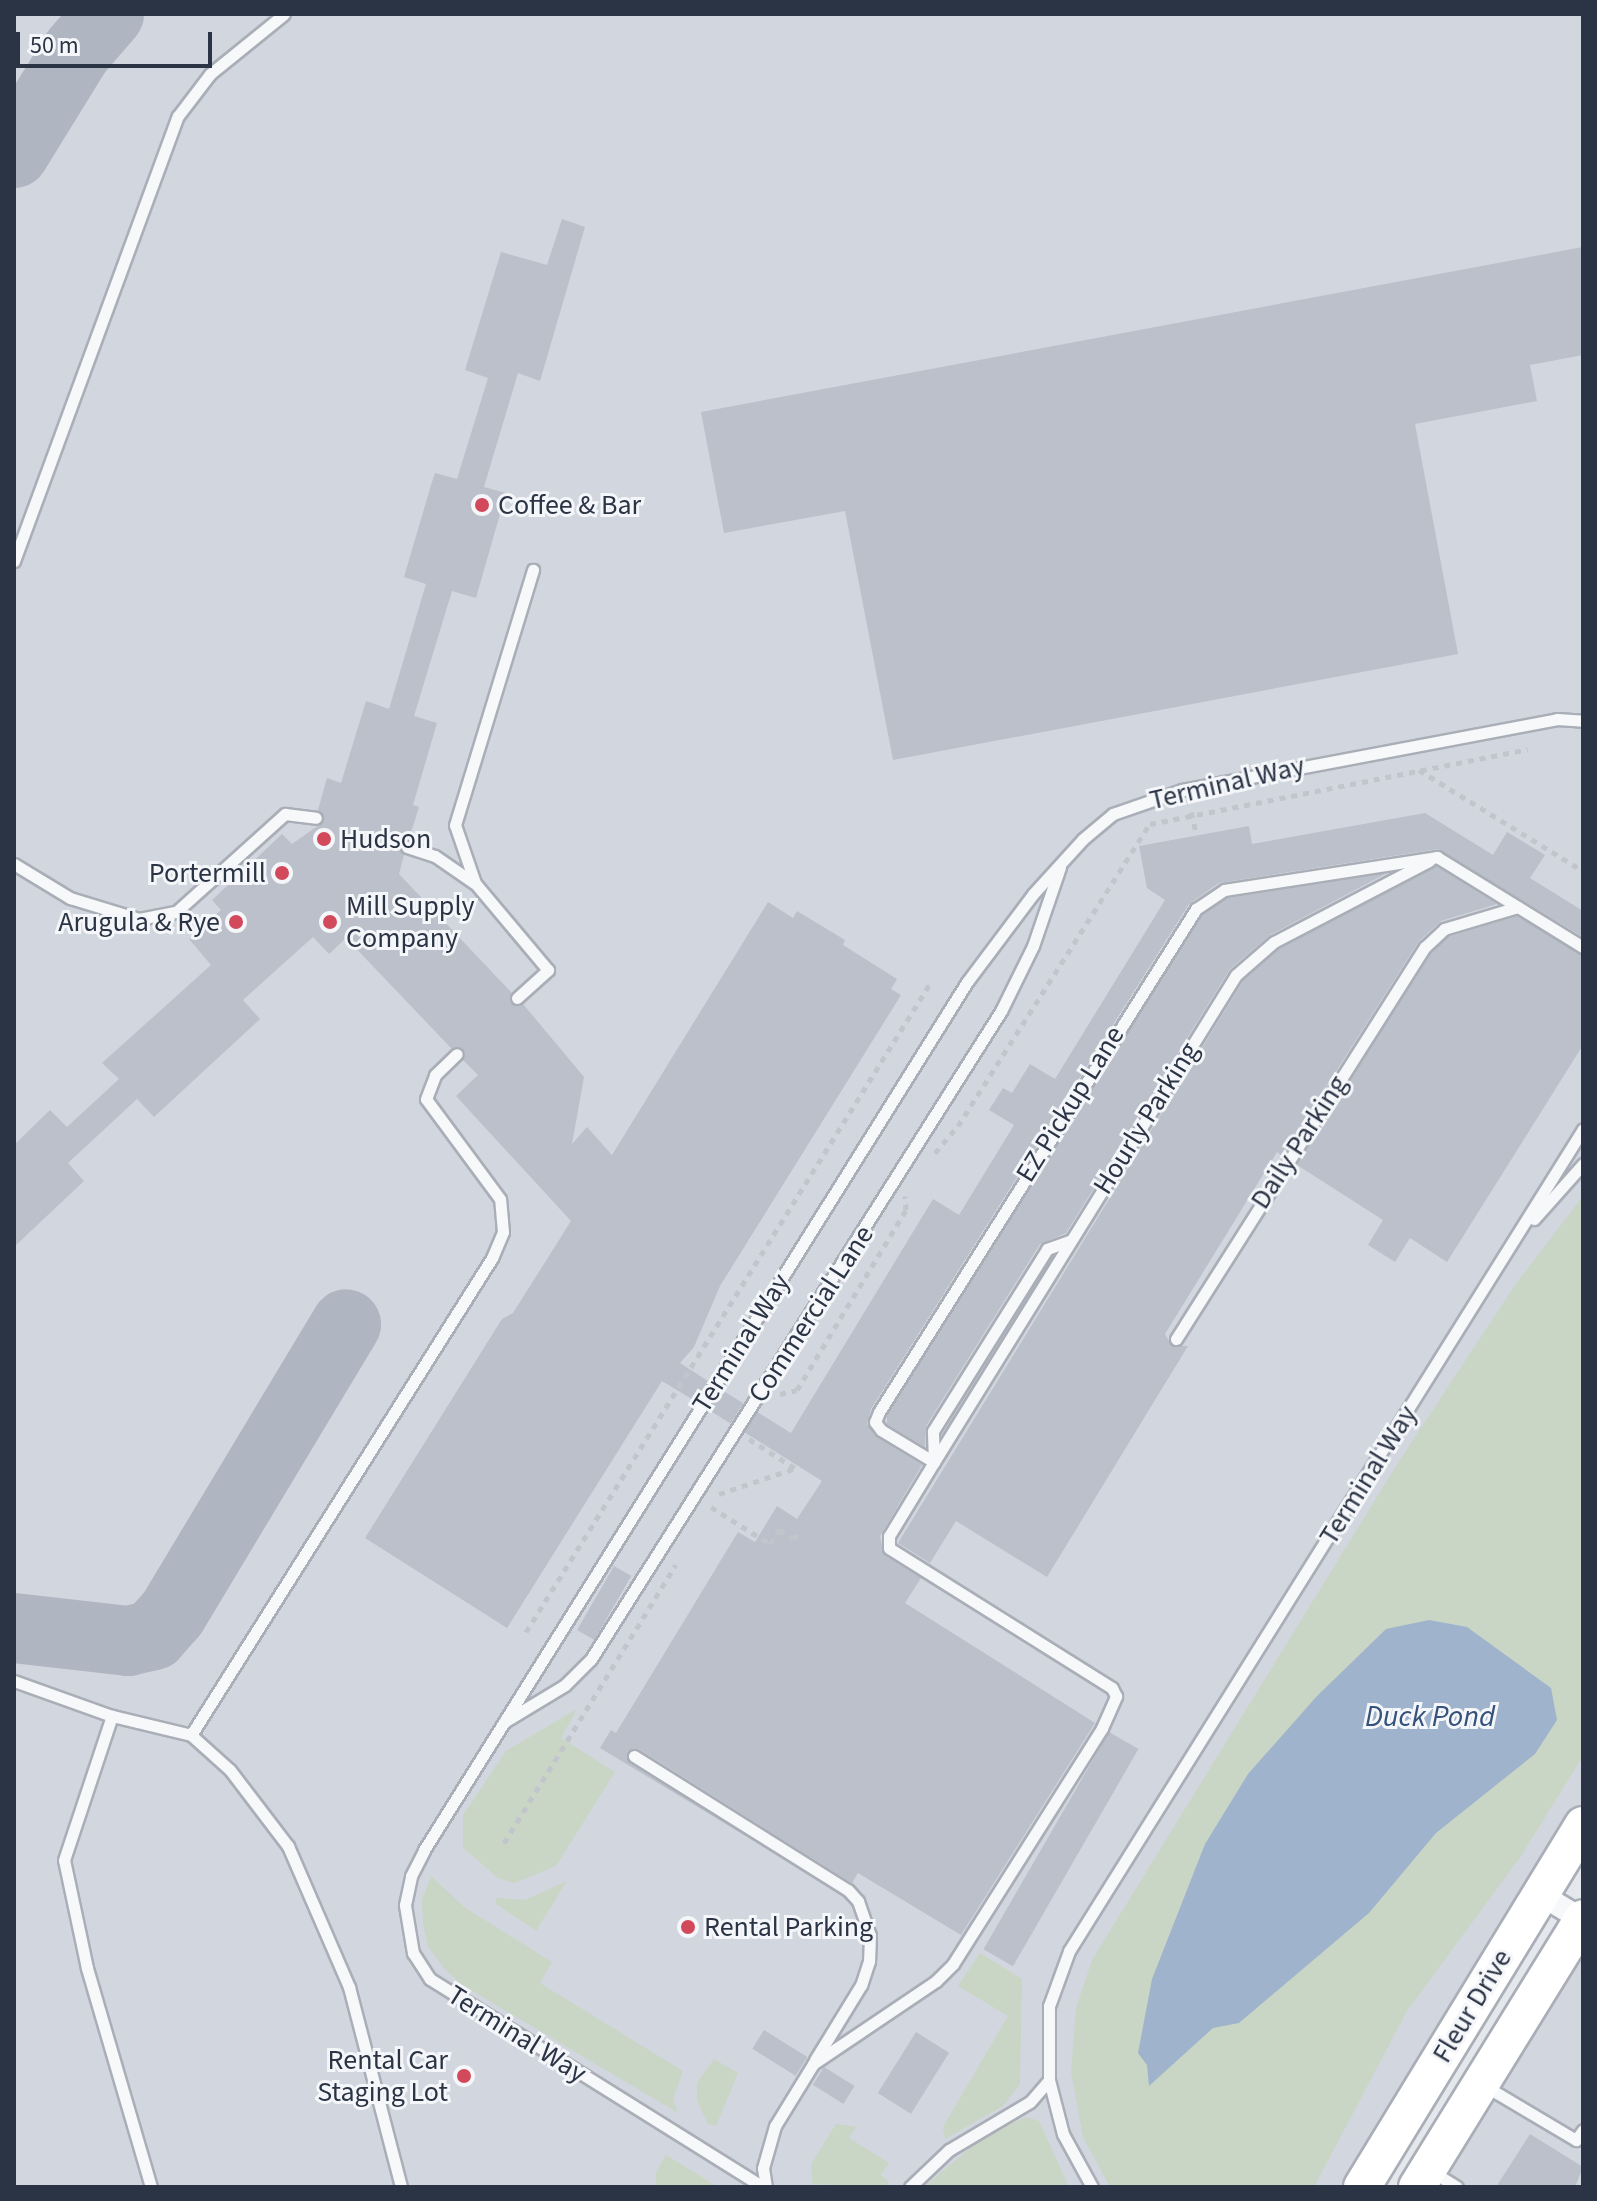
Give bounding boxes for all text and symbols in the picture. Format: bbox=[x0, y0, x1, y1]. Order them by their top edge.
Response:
scale bar bbox=[20, 16, 216, 66]
text: 50 m bbox=[30, 28, 79, 63]
place label: Coffee & Bar bbox=[498, 488, 641, 522]
marker: Coffee & Bar bbox=[473, 496, 491, 514]
street label: Terminal Way bbox=[1146, 749, 1308, 817]
place label: Hudson bbox=[340, 822, 431, 856]
marker: Hudson bbox=[315, 830, 333, 848]
place label: Portermill bbox=[149, 856, 266, 890]
marker: Portermill bbox=[273, 864, 291, 882]
place label: Mill Supply Company bbox=[346, 889, 475, 955]
place label: Arugula & Rye bbox=[58, 905, 220, 939]
marker: Arugula & Rye bbox=[227, 913, 245, 931]
marker: Mill Supply Company bbox=[321, 913, 339, 931]
street label: EZ Pickup Lane bbox=[1009, 1020, 1131, 1188]
street label: Hourly Parking bbox=[1086, 1036, 1206, 1200]
street label: Daily Parking bbox=[1243, 1069, 1355, 1215]
street label: Commercial Lane bbox=[741, 1219, 881, 1409]
street label: Terminal Way bbox=[685, 1267, 797, 1419]
street label: Terminal Way bbox=[1312, 1399, 1424, 1551]
water label: Duck Pond bbox=[1365, 1699, 1495, 1735]
place label: Rental Parking bbox=[704, 1910, 873, 1944]
marker: Rental Parking bbox=[679, 1918, 697, 1936]
street label: Fleur Drive bbox=[1425, 1943, 1519, 2069]
street label: Terminal Way bbox=[441, 1978, 593, 2090]
place label: Rental Car Staging Lot bbox=[317, 2043, 448, 2109]
marker: Rental Car Staging Lot bbox=[455, 2067, 473, 2085]

